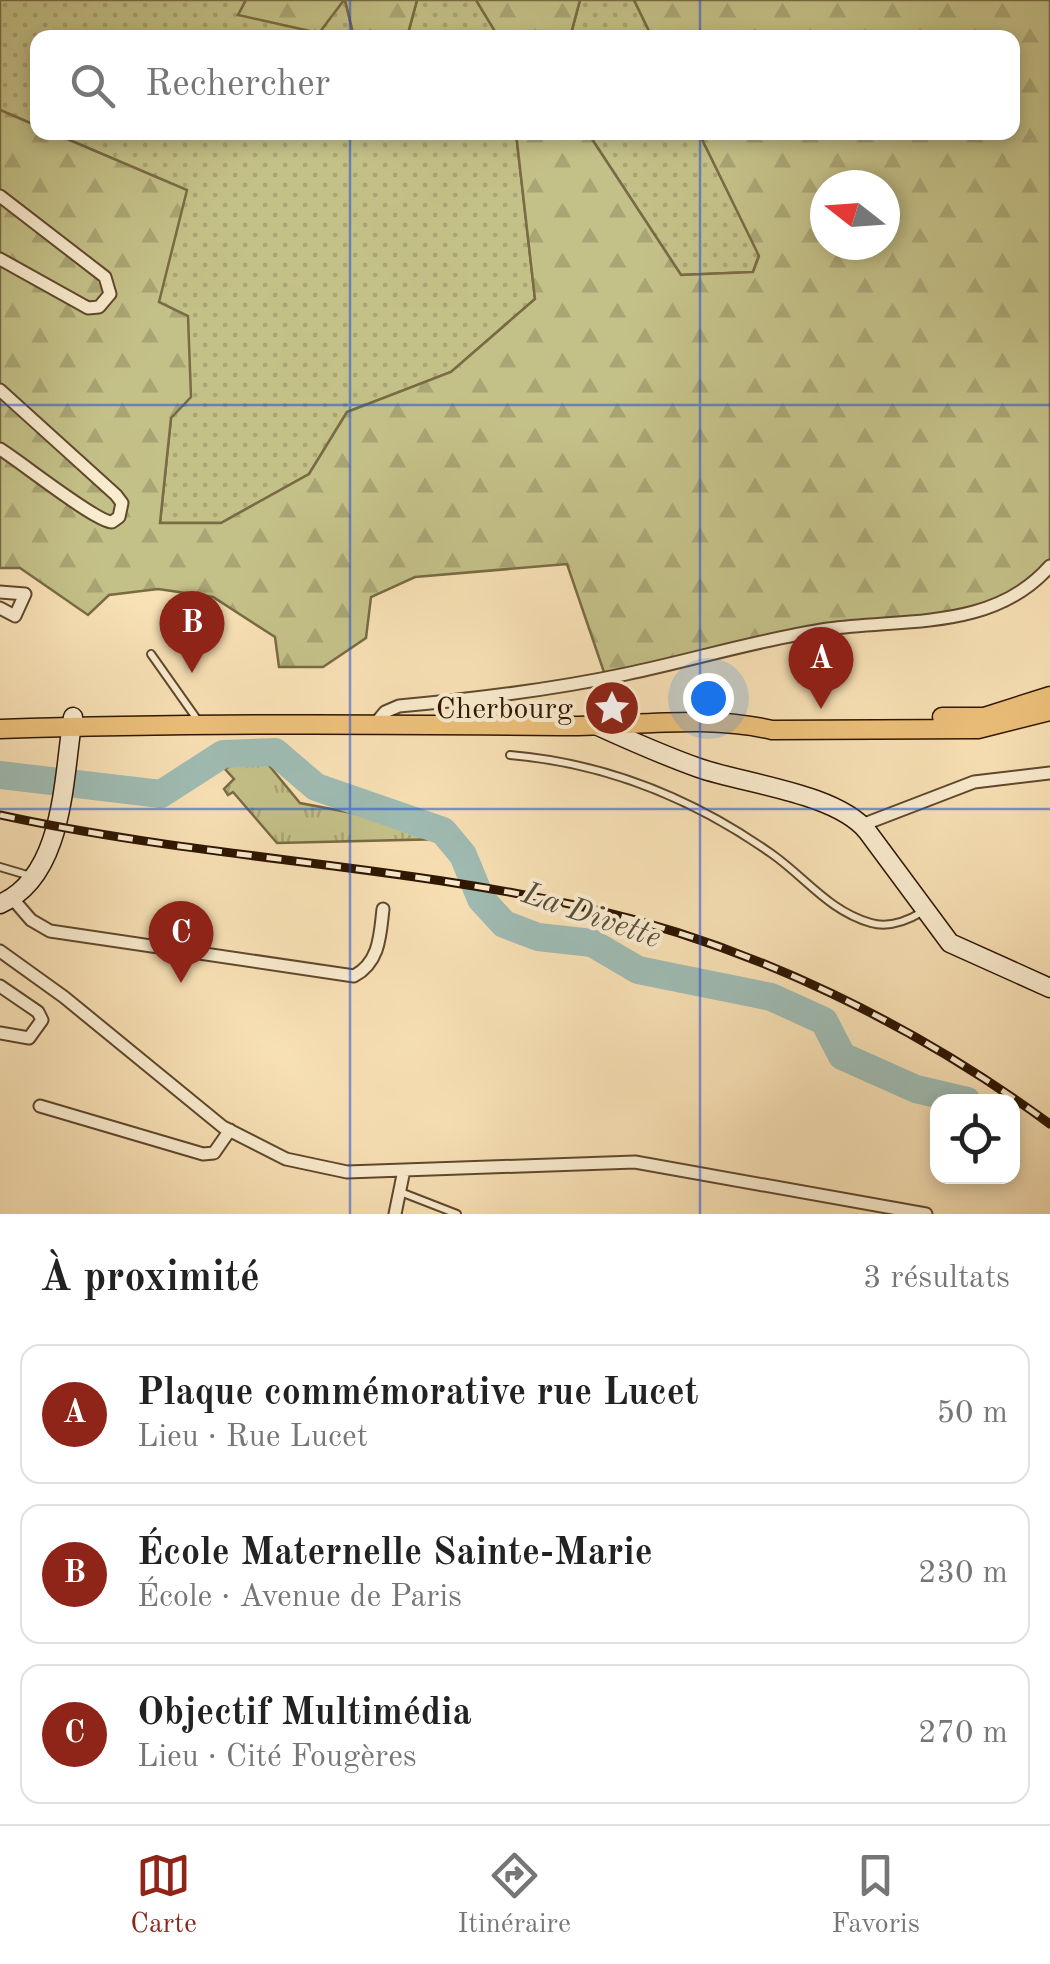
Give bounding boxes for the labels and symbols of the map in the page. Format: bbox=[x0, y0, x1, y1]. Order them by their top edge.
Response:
north arrow bbox=[810, 170, 900, 260]
pin: B bbox=[160, 590, 224, 673]
pin: A bbox=[788, 626, 854, 709]
your location bbox=[683, 673, 734, 724]
place icon: Cherbourg bbox=[582, 678, 642, 738]
place label: Cherbourg bbox=[436, 695, 573, 725]
water label: La Divette bbox=[517, 878, 664, 955]
pin: C bbox=[148, 900, 214, 983]

